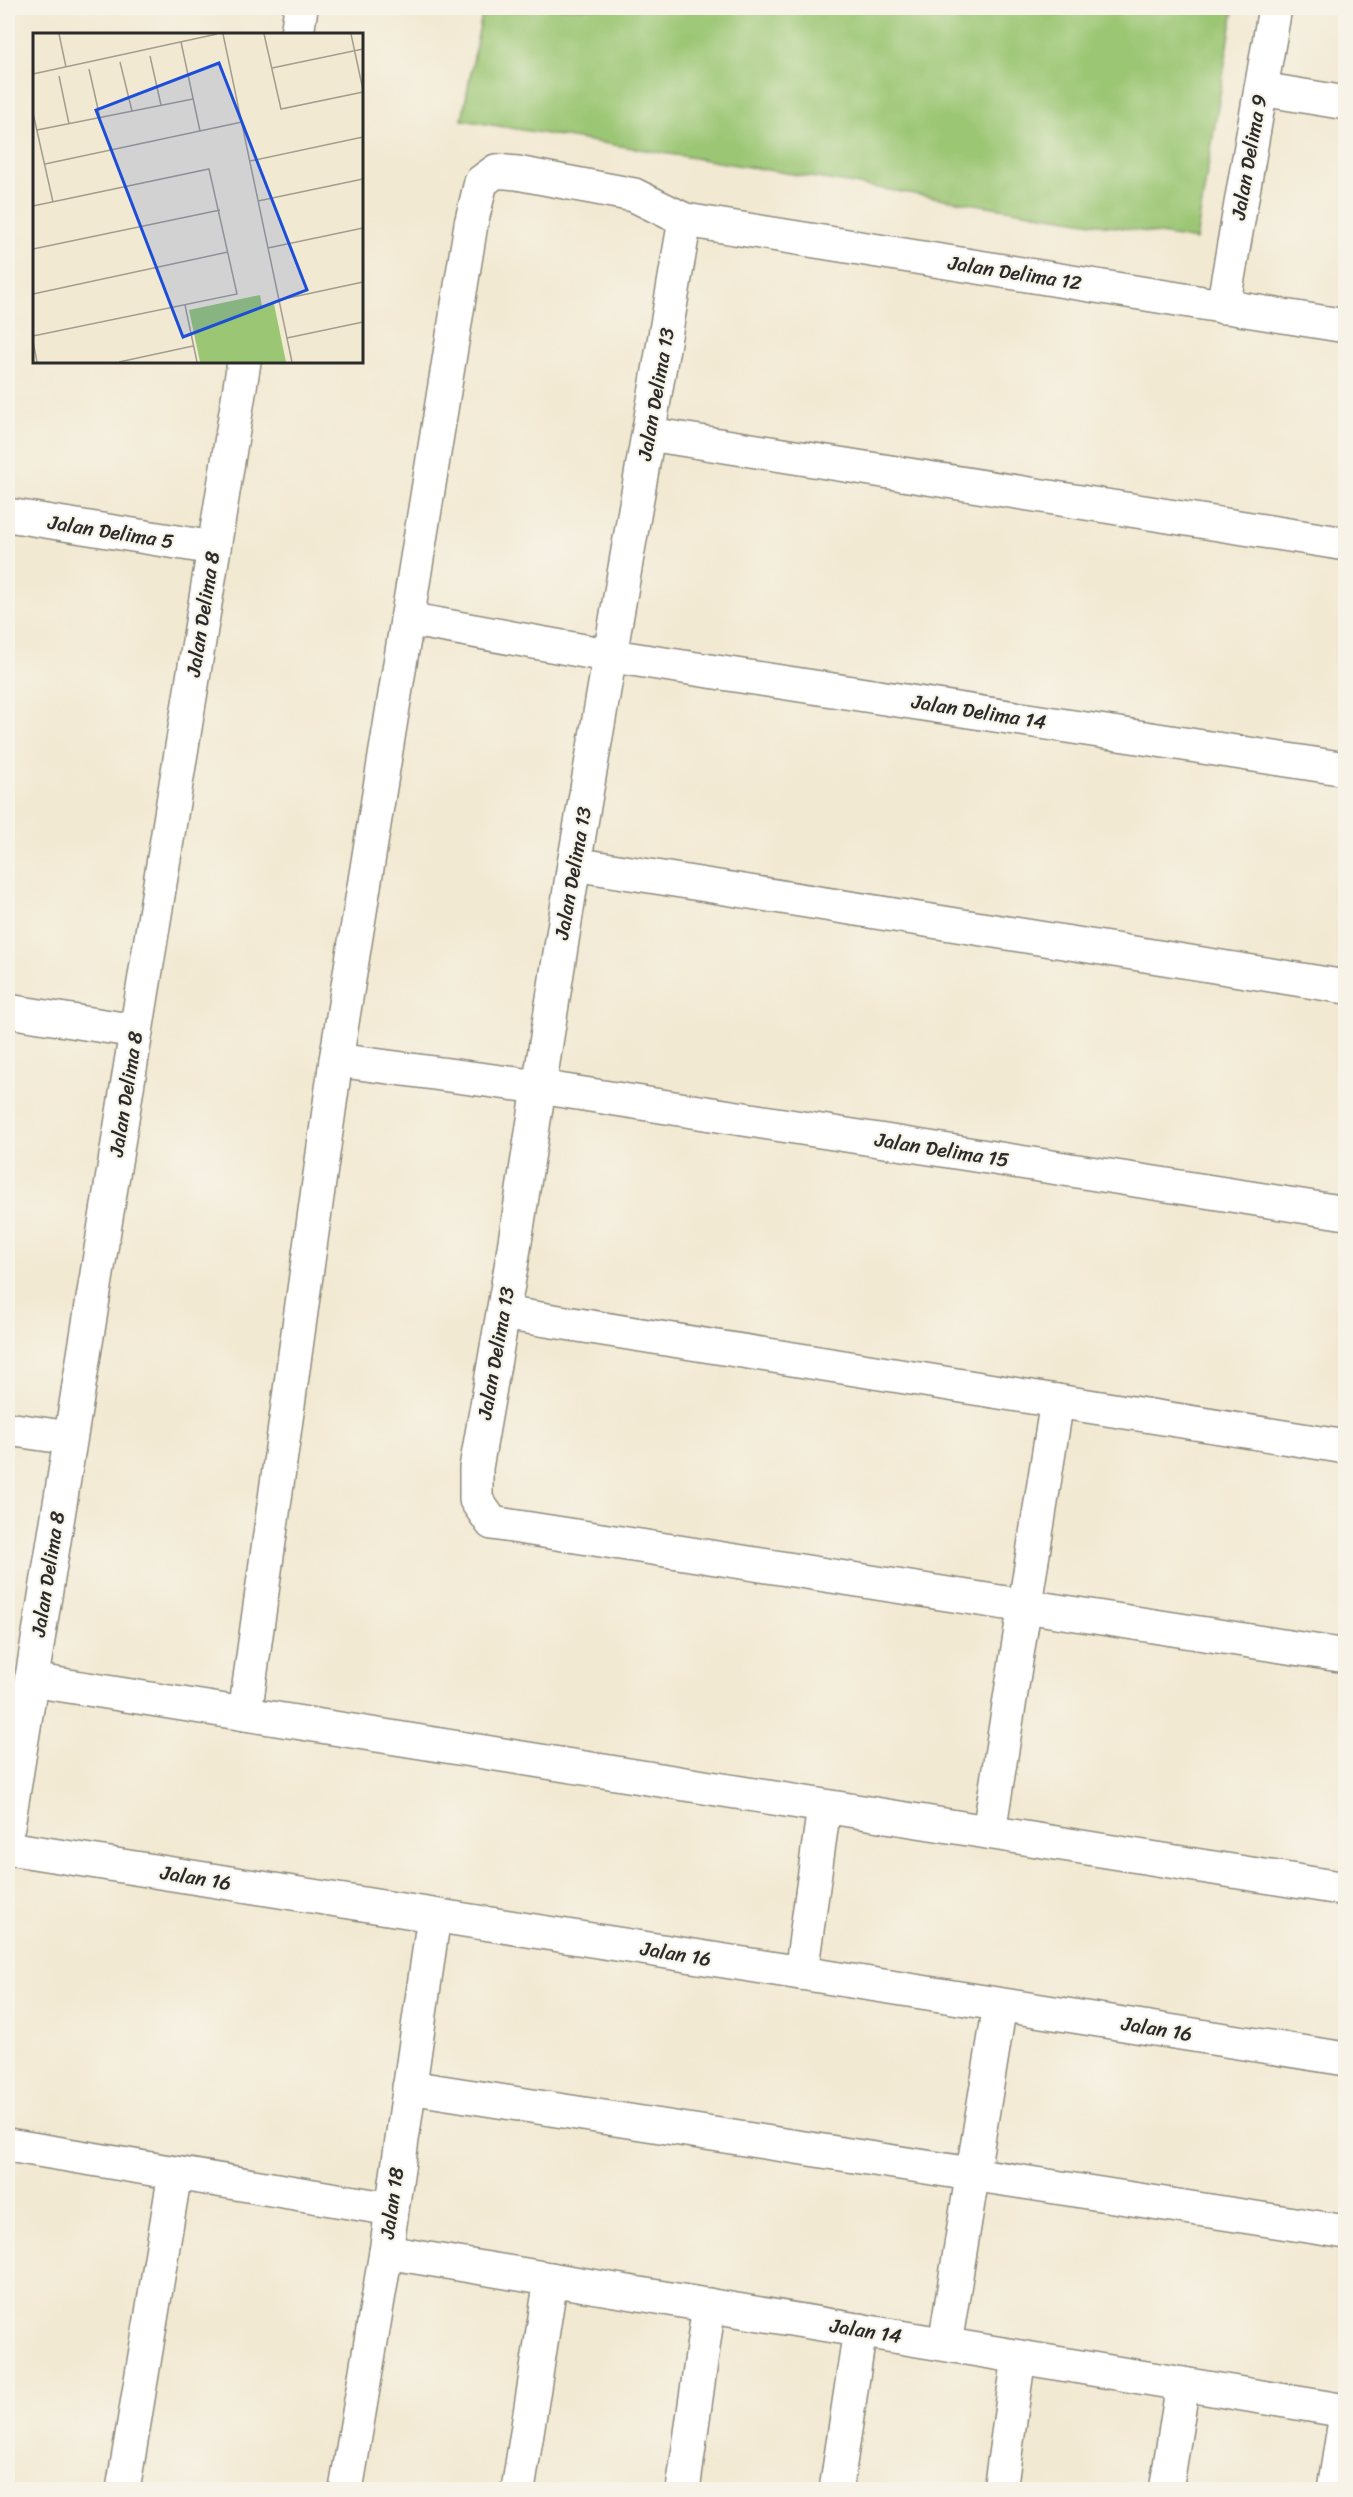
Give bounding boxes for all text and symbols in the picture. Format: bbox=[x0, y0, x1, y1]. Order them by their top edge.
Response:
inset map bbox=[33, 33, 363, 363]
street label: Jalan Delima 9 bbox=[1221, 92, 1277, 223]
street label: Jalan Delima 12 bbox=[945, 245, 1085, 301]
street label: Jalan Delima 13 bbox=[627, 325, 685, 464]
street label: Jalan Delima 5 bbox=[45, 505, 176, 559]
street label: Jalan Delima 8 bbox=[176, 549, 230, 680]
street label: Jalan Delima 14 bbox=[908, 684, 1049, 740]
street label: Jalan Delima 13 bbox=[544, 804, 602, 943]
street label: Jalan Delima 8 bbox=[99, 1029, 153, 1160]
street label: Jalan Delima 15 bbox=[871, 1122, 1012, 1178]
street label: Jalan Delima 13 bbox=[467, 1284, 525, 1423]
street label: Jalan Delima 8 bbox=[21, 1509, 75, 1640]
street label: Jalan 16 bbox=[157, 1855, 234, 1901]
street label: Jalan 16 bbox=[637, 1931, 714, 1977]
street label: Jalan 16 bbox=[1118, 2006, 1195, 2052]
street label: Jalan 18 bbox=[370, 2165, 414, 2242]
street label: Jalan 14 bbox=[827, 2308, 904, 2354]

